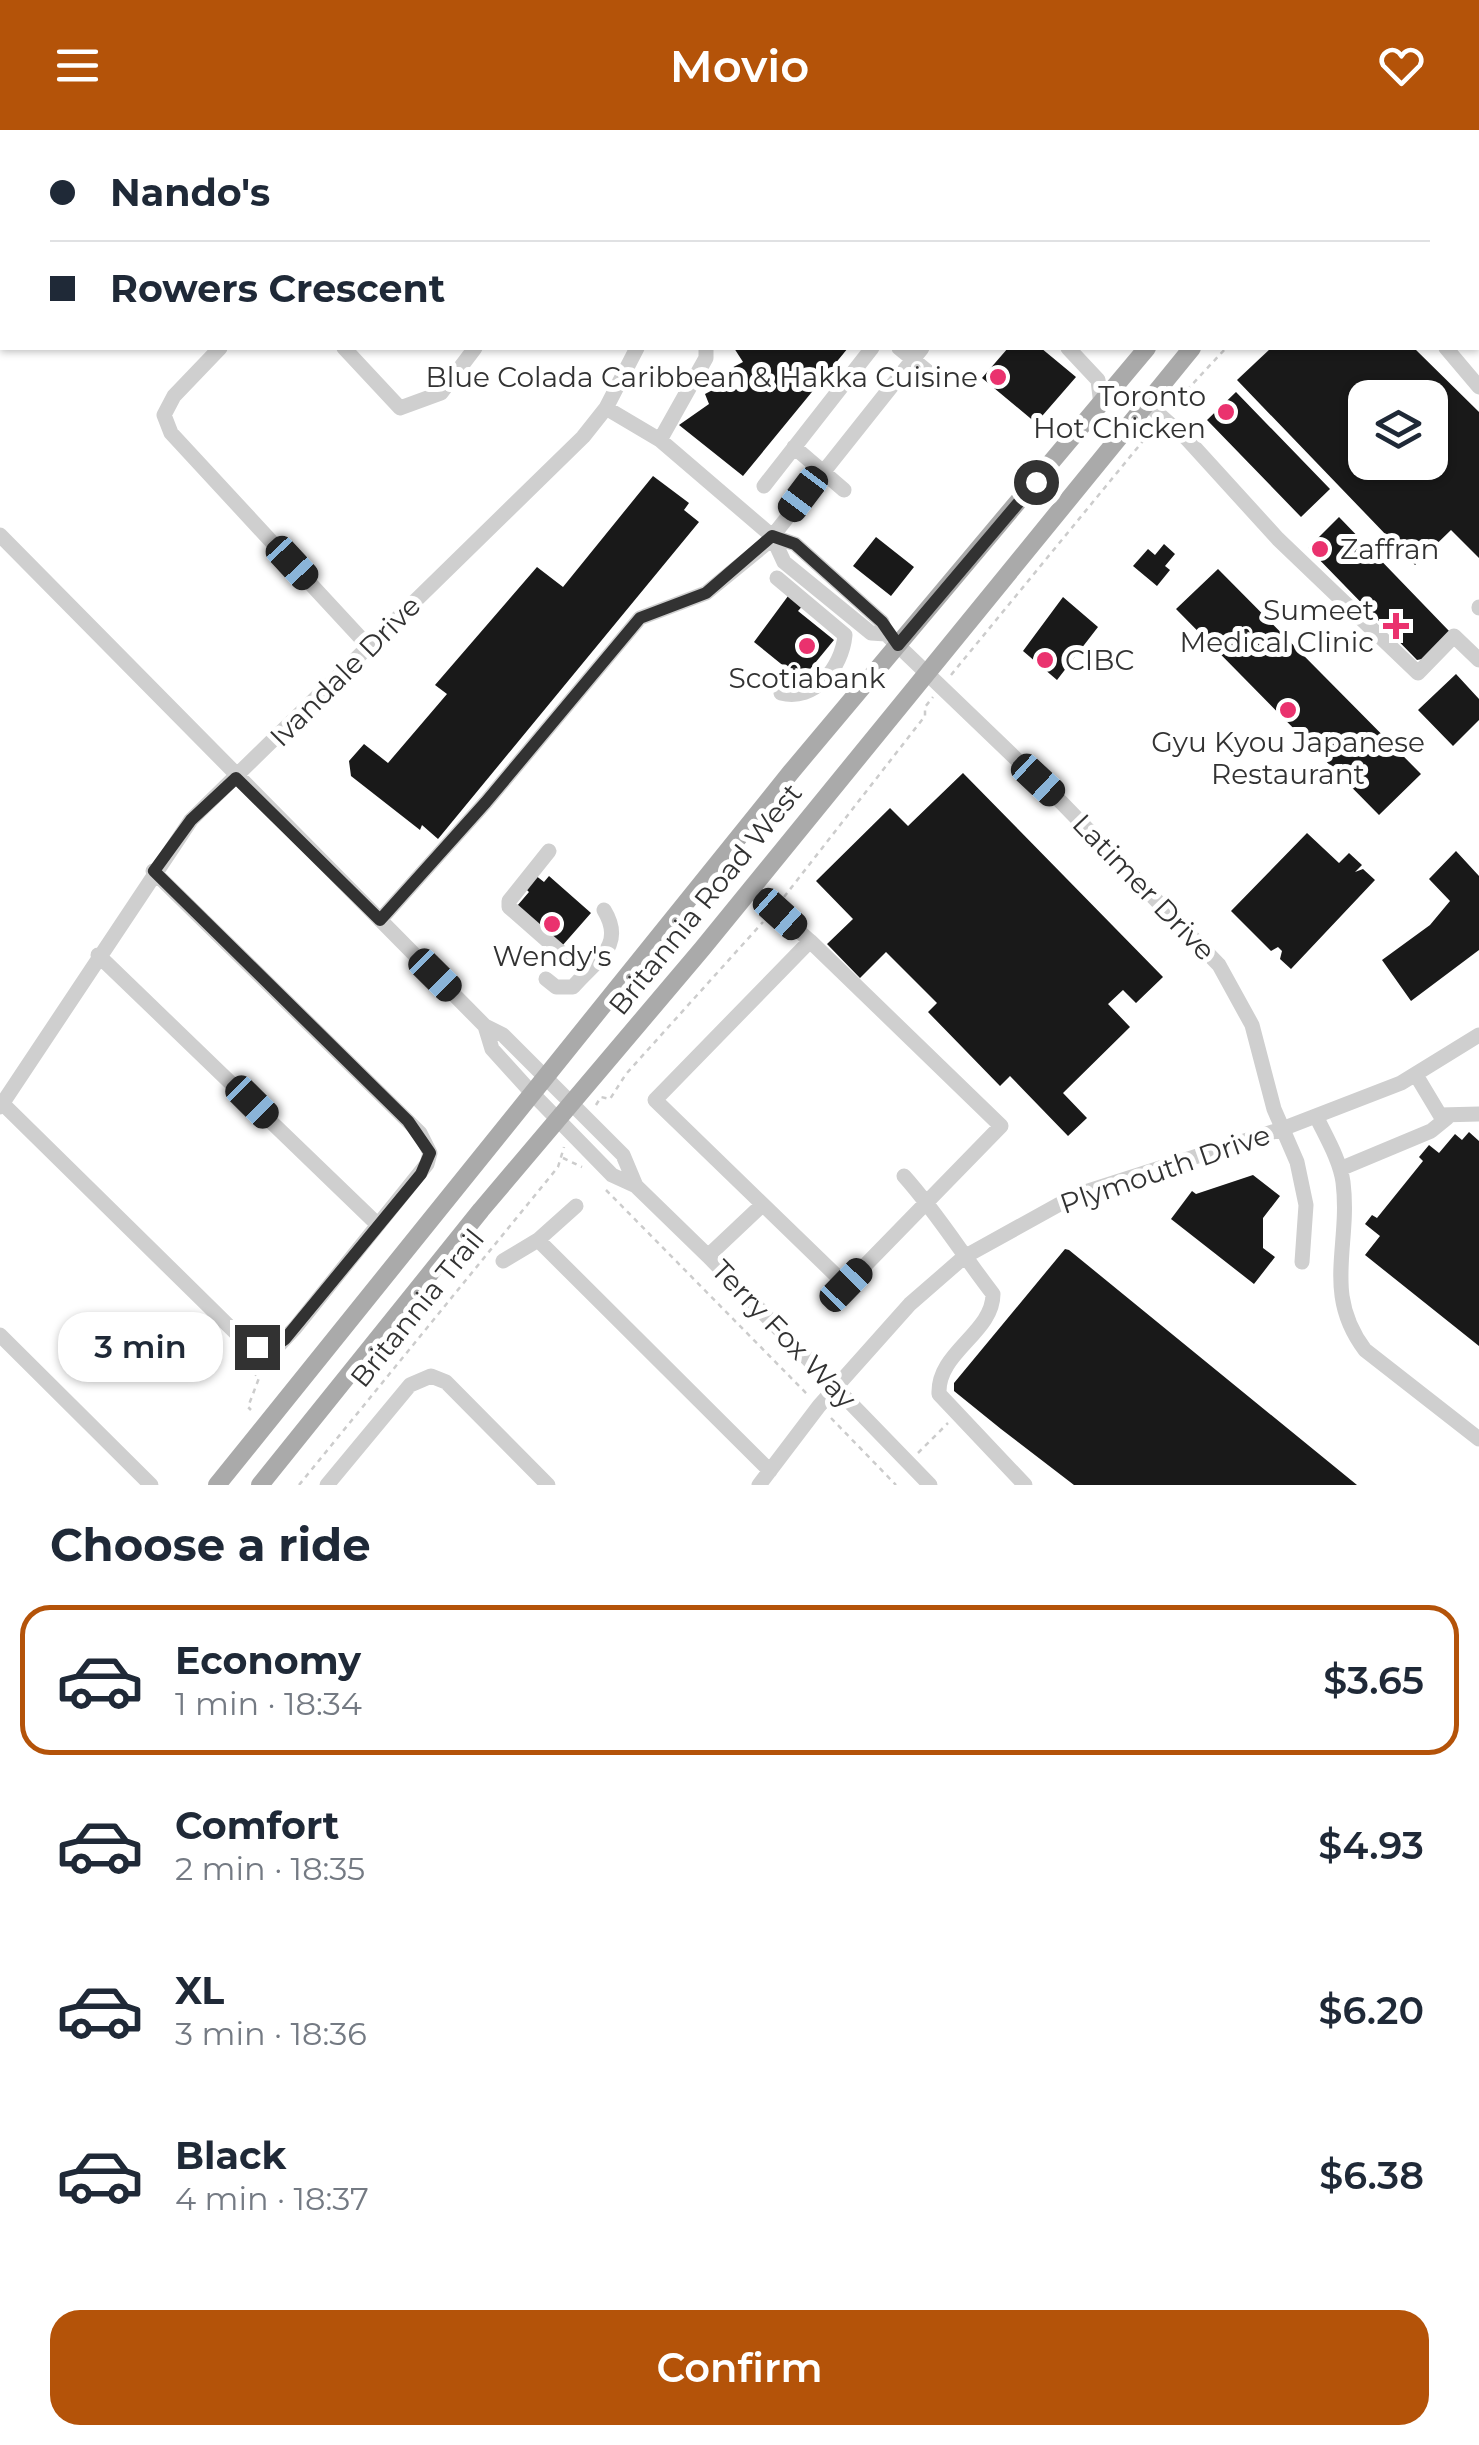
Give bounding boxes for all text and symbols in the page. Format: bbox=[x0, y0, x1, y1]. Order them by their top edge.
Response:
icon: menu bbox=[50, 38, 105, 93]
text: Movio bbox=[670, 38, 809, 93]
icon: heart bbox=[1374, 38, 1429, 93]
text: Nando's bbox=[110, 169, 270, 216]
text: Rowers Crescent bbox=[110, 265, 445, 312]
place label: Blue Colada Caribbean & Hakka Cuisine bbox=[426, 360, 978, 394]
marker: Blue Colada Caribbean & Hakka Cuisine bbox=[987, 366, 1009, 388]
place label: Toronto Hot Chicken bbox=[1033, 379, 1206, 445]
map controls bbox=[1348, 380, 1448, 480]
button: layers bbox=[1348, 380, 1448, 480]
marker: Toronto Hot Chicken bbox=[1215, 401, 1237, 423]
route start bbox=[1014, 460, 1059, 505]
car bbox=[773, 461, 833, 527]
car bbox=[261, 531, 323, 595]
place label: Zaffran bbox=[1340, 532, 1439, 566]
marker: Zaffran bbox=[1309, 538, 1331, 560]
street label: Ivandale Drive bbox=[263, 589, 427, 753]
place label: Sumeet Medical Clinic bbox=[1180, 593, 1374, 659]
marker: Sumeet Medical Clinic bbox=[1383, 613, 1409, 639]
marker: Scotiabank bbox=[796, 635, 818, 657]
place label: CIBC bbox=[1065, 643, 1134, 677]
marker: CIBC bbox=[1034, 649, 1056, 671]
place label: Scotiabank bbox=[729, 661, 886, 695]
marker: Gyu Kyou Japanese Restaurant bbox=[1277, 699, 1299, 721]
place label: Gyu Kyou Japanese Restaurant bbox=[1151, 725, 1425, 791]
car bbox=[1006, 749, 1070, 811]
street label: Britannia Road West bbox=[601, 776, 809, 1022]
street label: Latimer Drive bbox=[1066, 807, 1222, 967]
car bbox=[748, 883, 812, 945]
marker: Wendy's bbox=[541, 913, 563, 935]
place label: Wendy's bbox=[493, 939, 611, 973]
car bbox=[403, 943, 467, 1007]
car bbox=[220, 1070, 284, 1134]
street label: Plymouth Drive bbox=[1056, 1117, 1274, 1221]
street label: Britannia Trail bbox=[343, 1222, 491, 1394]
street label: Terry Fox Way bbox=[705, 1253, 864, 1416]
car bbox=[814, 1253, 878, 1317]
callout: 3 min bbox=[57, 1312, 222, 1382]
route end bbox=[235, 1325, 280, 1370]
text: 3 min bbox=[94, 1327, 187, 1366]
text: Choose a ride bbox=[50, 1517, 371, 1572]
icon: car bbox=[55, 1635, 145, 1725]
text: Economy bbox=[175, 1637, 361, 1684]
text: $3.65 bbox=[1323, 1657, 1424, 1704]
text: 1 min · 18:34 bbox=[175, 1684, 362, 1723]
icon: car bbox=[55, 1800, 145, 1890]
text: Comfort bbox=[175, 1802, 339, 1849]
text: $4.93 bbox=[1318, 1822, 1424, 1869]
text: 2 min · 18:35 bbox=[175, 1849, 365, 1888]
icon: car bbox=[55, 1965, 145, 2055]
text: XL bbox=[175, 1967, 224, 2014]
text: $6.20 bbox=[1319, 1987, 1424, 2034]
text: 3 min · 18:36 bbox=[175, 2014, 367, 2053]
icon: car bbox=[55, 2130, 145, 2220]
text: Black bbox=[175, 2132, 286, 2179]
text: $6.38 bbox=[1319, 2152, 1424, 2199]
text: 4 min · 18:37 bbox=[175, 2179, 369, 2218]
button: Confirm bbox=[50, 2310, 1429, 2425]

